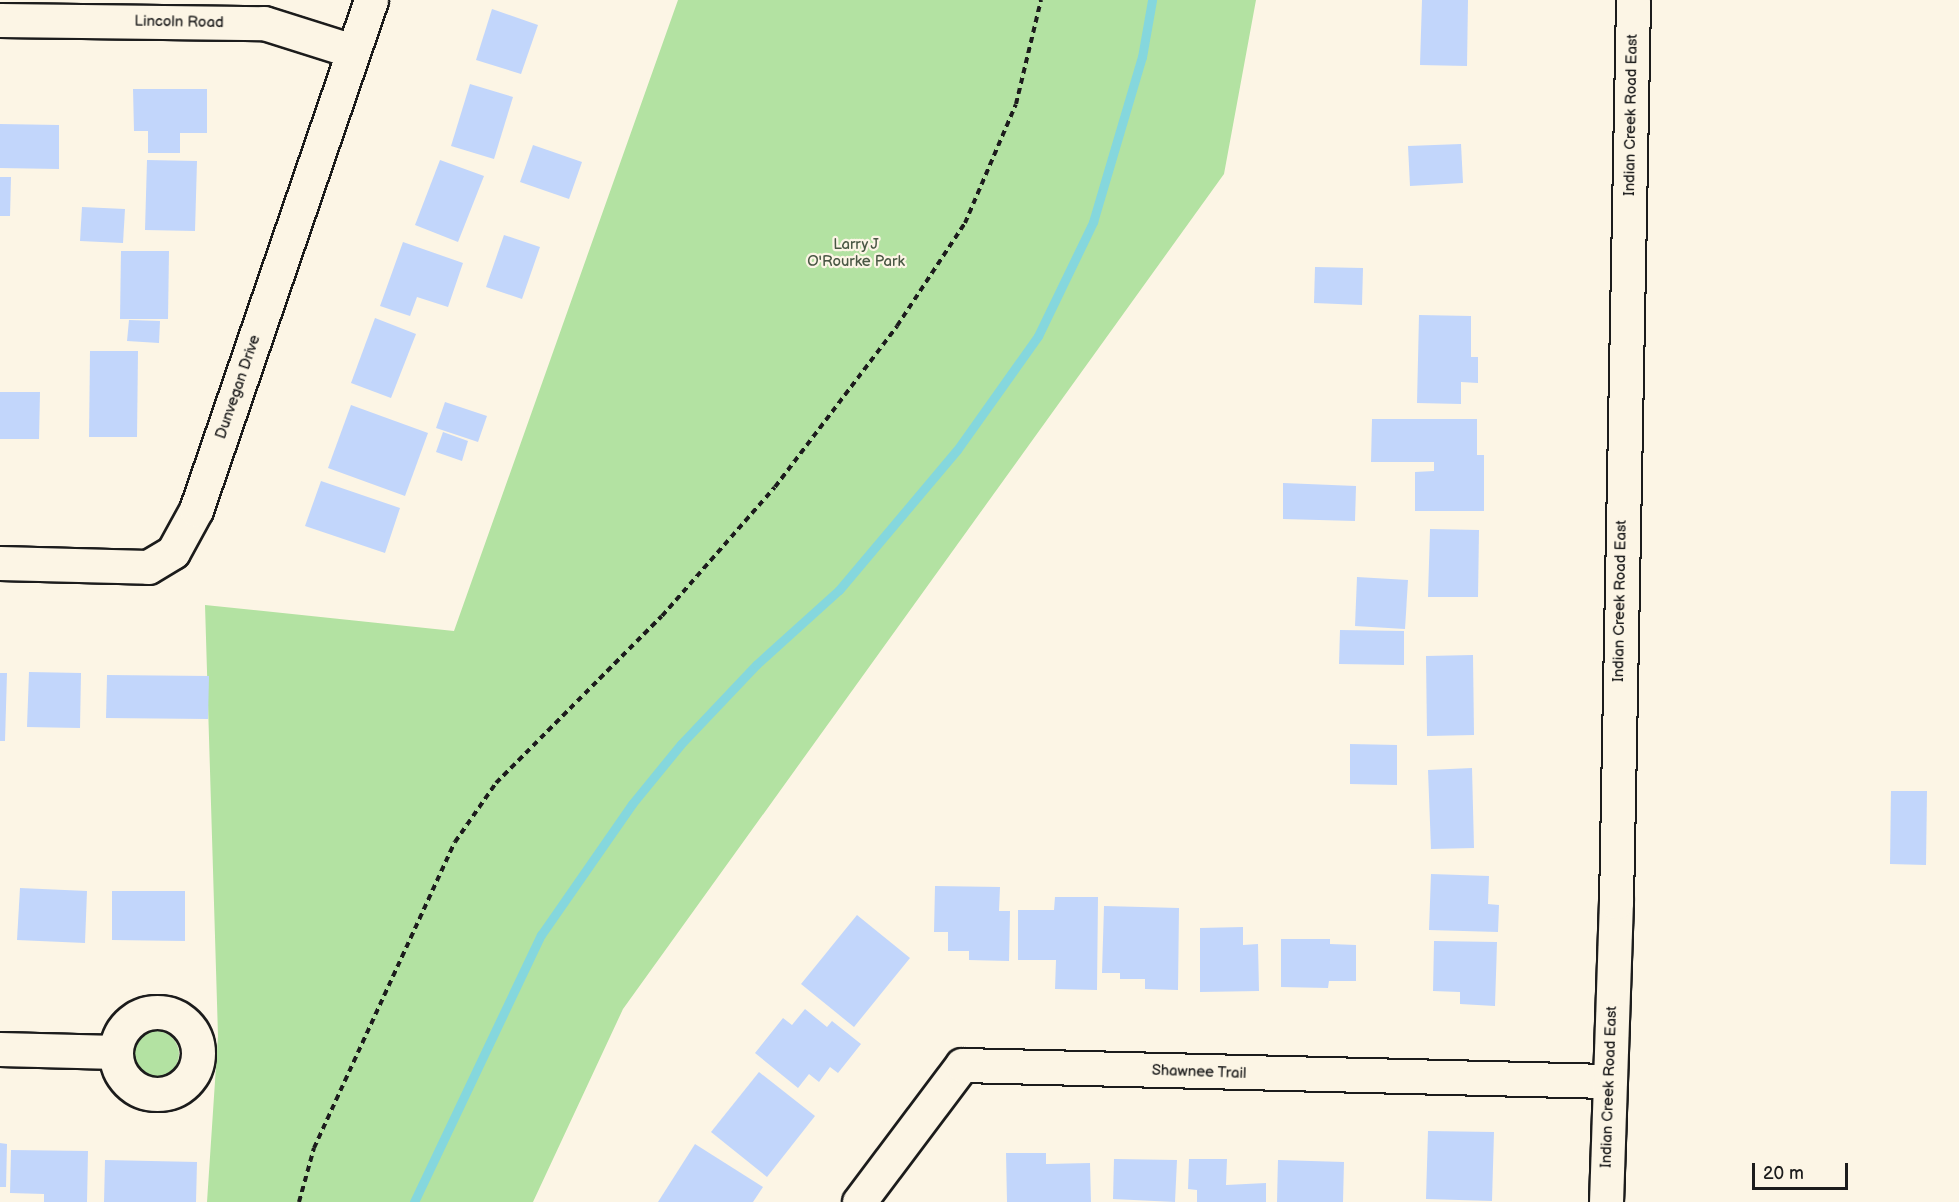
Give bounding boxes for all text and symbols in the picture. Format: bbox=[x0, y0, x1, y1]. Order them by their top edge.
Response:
street label: Lincoln Road bbox=[134, 12, 224, 32]
street label: Indian Creek Road East bbox=[1621, 34, 1641, 196]
park label: Larry J O'Rourke Park bbox=[807, 235, 905, 270]
street label: Dunvegan Drive bbox=[212, 333, 264, 441]
street label: Indian Creek Road East bbox=[1610, 520, 1630, 682]
street label: Indian Creek Road East bbox=[1597, 1006, 1621, 1168]
street label: Shawnee Trail bbox=[1151, 1061, 1247, 1083]
scale bar bbox=[1755, 1151, 1851, 1189]
text: 20 m bbox=[1763, 1163, 1804, 1184]

